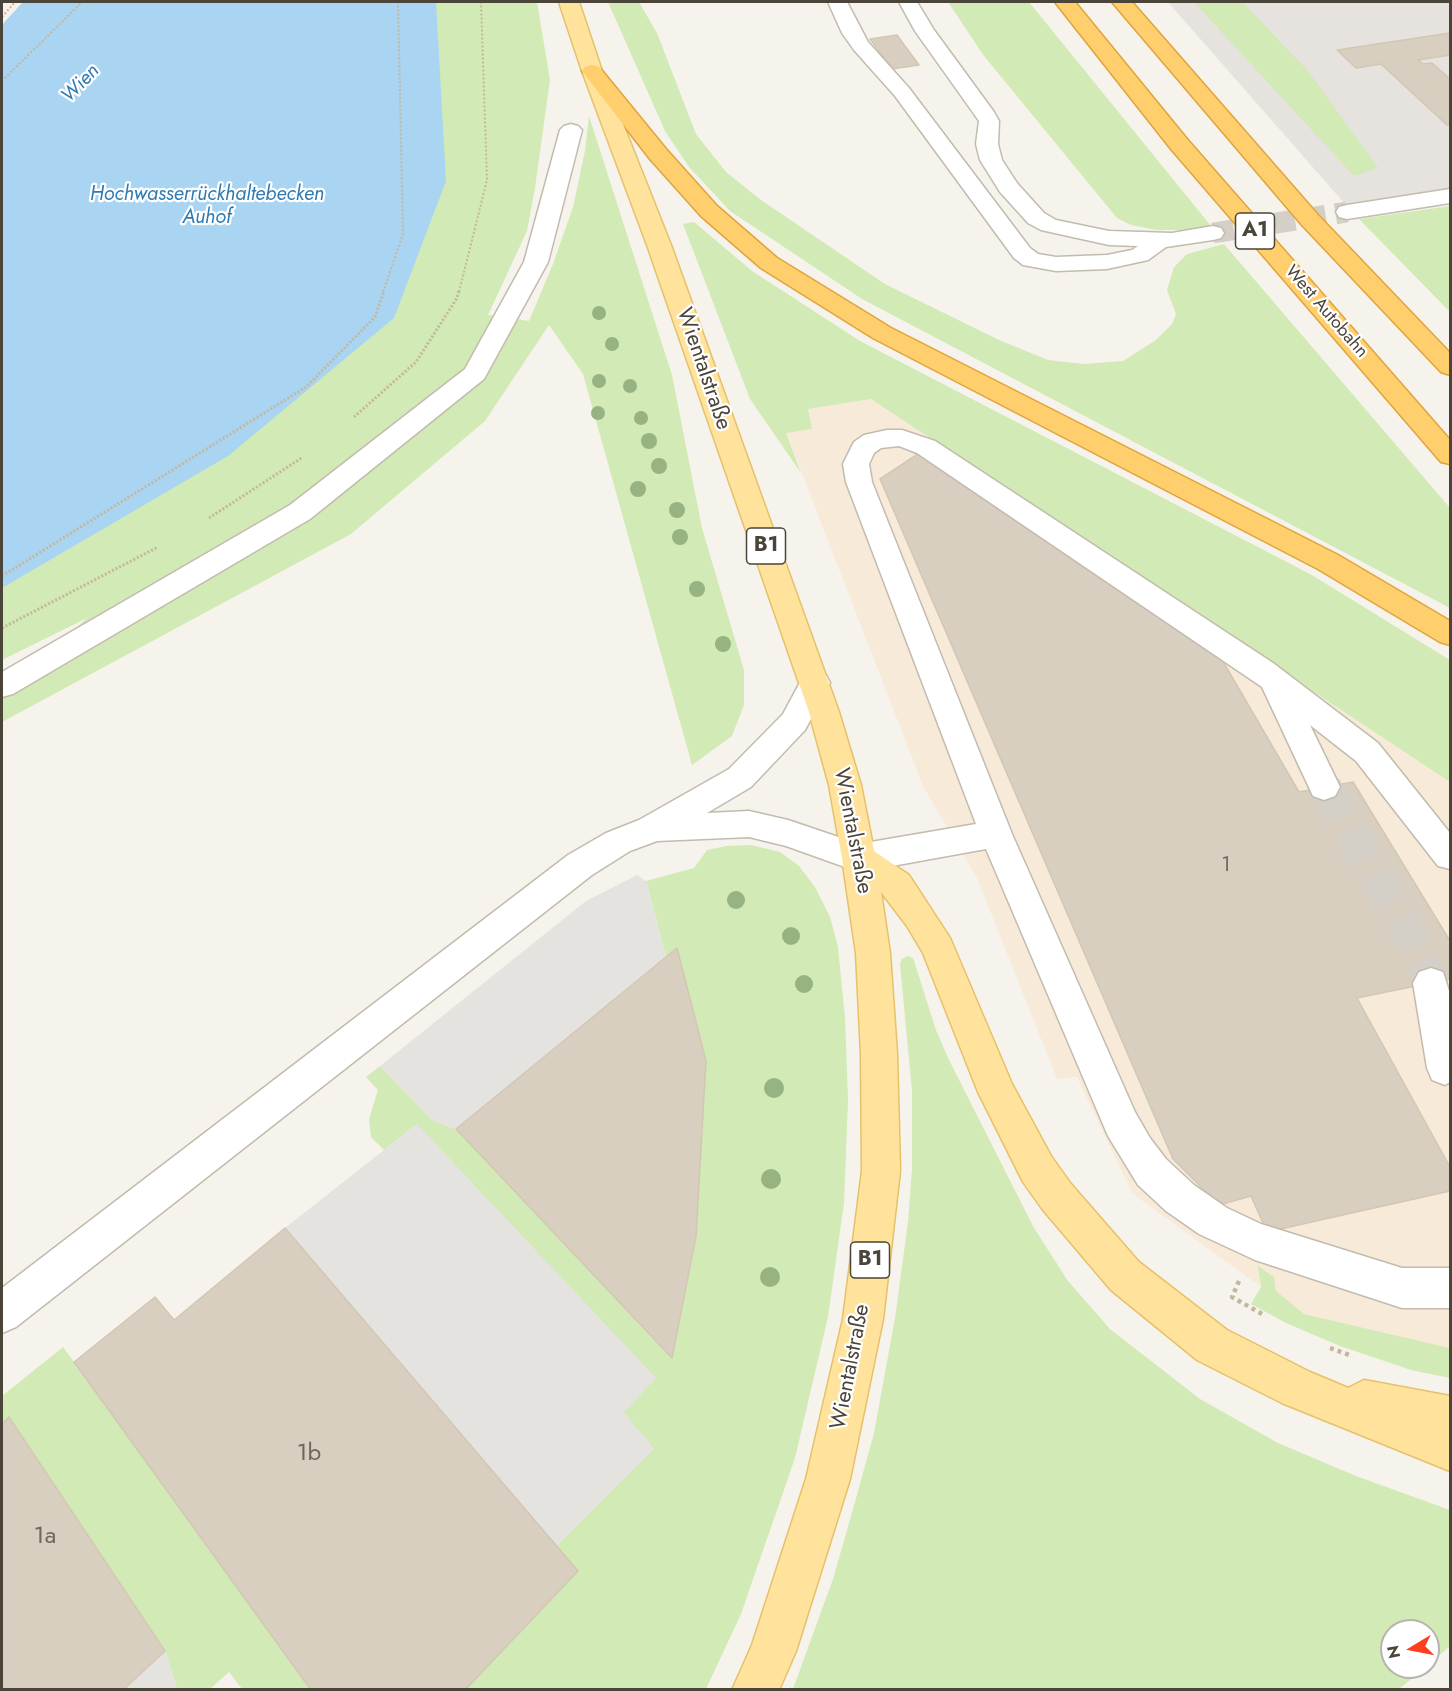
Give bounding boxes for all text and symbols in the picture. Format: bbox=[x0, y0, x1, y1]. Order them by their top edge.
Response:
water label: Wien bbox=[57, 60, 105, 108]
water label: Hochwasserrückhaltebecken Auhof bbox=[90, 183, 324, 230]
road number: A1 bbox=[1236, 213, 1274, 249]
street label: West Autobahn bbox=[1280, 261, 1372, 363]
street label: Wientalstraße bbox=[670, 305, 736, 433]
road number: B1 bbox=[746, 528, 786, 564]
street label: Wientalstraße bbox=[827, 766, 877, 896]
house number: 1 bbox=[1222, 854, 1230, 878]
road number: B1 bbox=[850, 1242, 890, 1278]
street label: Wientalstraße bbox=[826, 1302, 876, 1432]
house number: 1b bbox=[297, 1440, 321, 1468]
house number: 1a bbox=[34, 1523, 56, 1551]
north arrow bbox=[1380, 1619, 1440, 1679]
text: N bbox=[1381, 1644, 1406, 1660]

